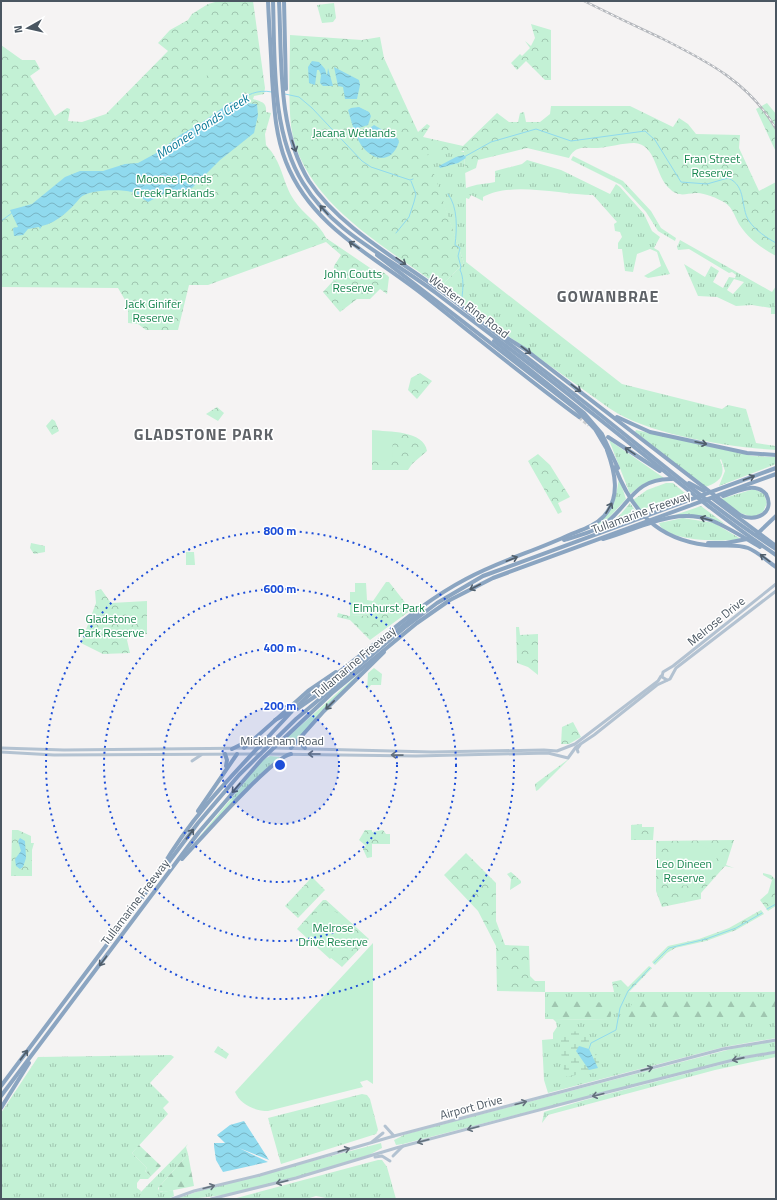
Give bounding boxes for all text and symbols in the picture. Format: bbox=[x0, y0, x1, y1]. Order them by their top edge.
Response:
north arrow bbox=[8, 8, 48, 48]
text: N bbox=[10, 25, 27, 34]
water label: Moonee Ponds Creek bbox=[151, 87, 254, 164]
park label: Jacana Wetlands bbox=[312, 123, 396, 142]
one-way arrow bbox=[290, 139, 298, 151]
park label: Fran Street Reserve bbox=[684, 149, 741, 182]
park label: Moonee Ponds Creek Parklands bbox=[133, 169, 215, 202]
one-way arrow bbox=[319, 205, 329, 215]
one-way arrow bbox=[349, 241, 360, 249]
one-way arrow bbox=[395, 257, 406, 265]
park label: John Coutts Reserve bbox=[324, 264, 383, 297]
street label: Western Ring Road bbox=[425, 269, 513, 343]
district label: GOWANBRAE bbox=[557, 284, 659, 308]
park label: Jack Ginifer Reserve bbox=[125, 294, 181, 327]
one-way arrow bbox=[520, 346, 531, 354]
one-way arrow bbox=[571, 384, 582, 392]
district label: GLADSTONE PARK bbox=[134, 422, 274, 446]
one-way arrow bbox=[694, 440, 707, 448]
one-way arrow bbox=[624, 447, 635, 455]
one-way arrow bbox=[742, 473, 754, 481]
street label: Tullamarine Freeway bbox=[589, 485, 693, 539]
one-way arrow bbox=[605, 502, 613, 514]
one-way arrow bbox=[699, 515, 712, 522]
text: 800 m bbox=[264, 521, 296, 540]
one-way arrow bbox=[505, 554, 517, 562]
one-way arrow bbox=[759, 554, 770, 563]
text: 600 m bbox=[264, 579, 296, 598]
one-way arrow bbox=[469, 584, 481, 591]
street label: Melrose Drive bbox=[683, 592, 749, 650]
park label: Elmhurst Park bbox=[353, 598, 425, 617]
park label: Gladstone Park Reserve bbox=[78, 609, 144, 642]
street label: Tullamarine Freeway bbox=[308, 621, 400, 703]
text: 400 m bbox=[264, 638, 296, 657]
text: 200 m bbox=[264, 696, 296, 715]
one-way arrow bbox=[325, 700, 335, 710]
street label: Mickleham Road bbox=[240, 731, 324, 750]
one-way arrow bbox=[308, 750, 321, 758]
one-way arrow bbox=[391, 752, 404, 759]
centre of rings bbox=[273, 758, 287, 772]
one-way arrow bbox=[231, 783, 240, 794]
one-way arrow bbox=[185, 829, 194, 840]
park label: Leo Dineen Reserve bbox=[656, 854, 712, 887]
street label: Tullamarine Freeway bbox=[96, 855, 174, 949]
park label: Melrose Drive Reserve bbox=[298, 918, 368, 951]
one-way arrow bbox=[99, 955, 108, 966]
one-way arrow bbox=[20, 1050, 29, 1061]
one-way arrow bbox=[731, 1055, 744, 1063]
one-way arrow bbox=[640, 1065, 653, 1073]
street label: Airport Drive bbox=[438, 1090, 504, 1124]
one-way arrow bbox=[592, 1091, 605, 1099]
one-way arrow bbox=[514, 1098, 527, 1106]
one-way arrow bbox=[466, 1125, 479, 1132]
one-way arrow bbox=[417, 1138, 430, 1145]
one-way arrow bbox=[337, 1146, 350, 1153]
one-way arrow bbox=[276, 1179, 289, 1186]
one-way arrow bbox=[202, 1183, 215, 1190]

